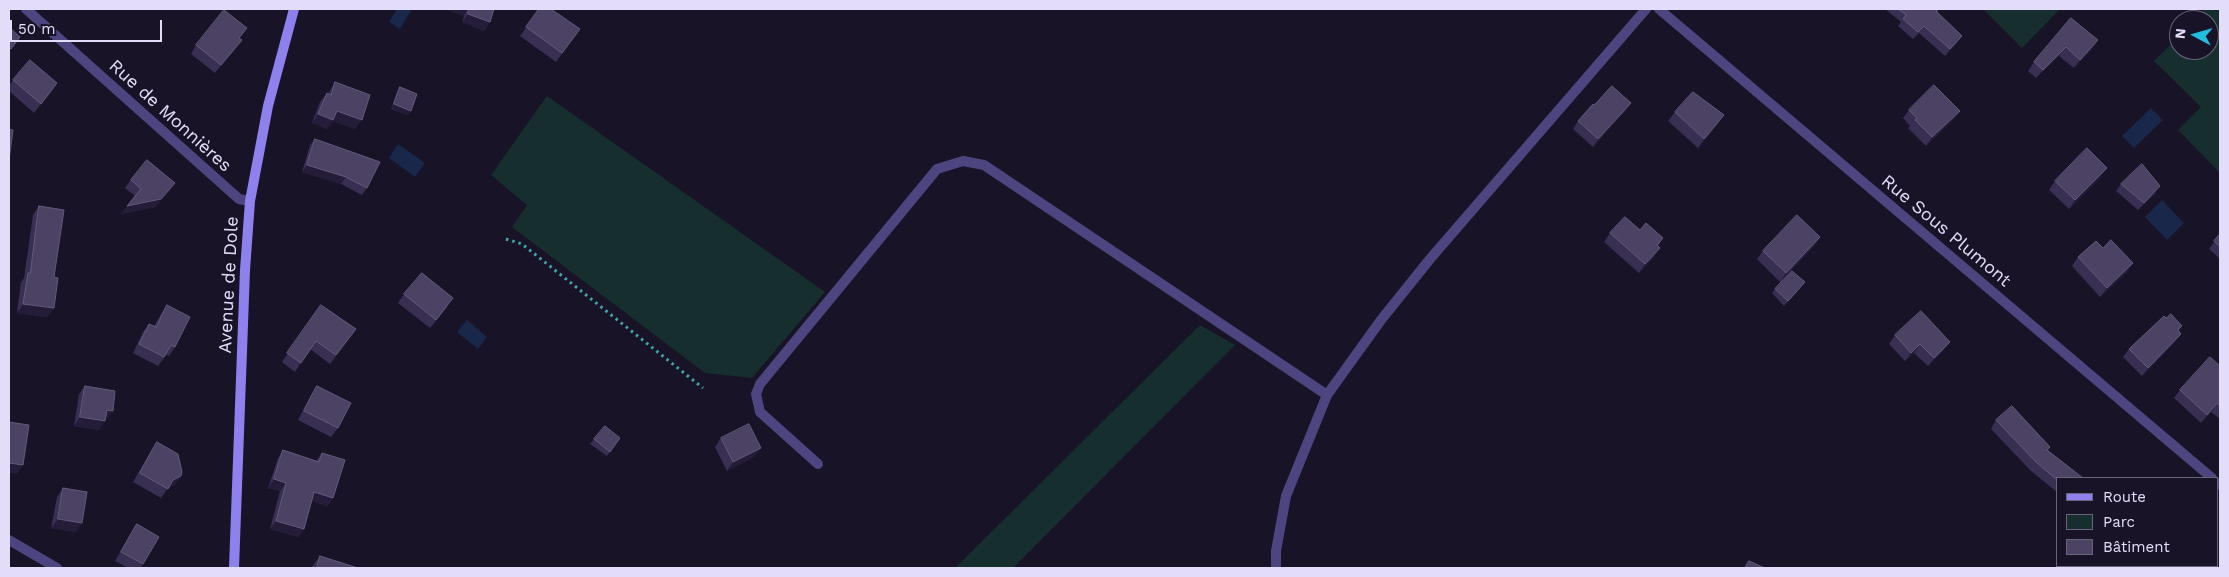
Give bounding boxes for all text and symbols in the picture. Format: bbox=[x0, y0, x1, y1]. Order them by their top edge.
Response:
scale bar bbox=[12, 10, 165, 42]
north arrow bbox=[2169, 10, 2219, 60]
text: 50 m bbox=[18, 20, 55, 38]
text: N bbox=[2172, 28, 2189, 40]
street label: Rue de Monnières bbox=[104, 55, 236, 177]
street label: Rue Sous Plumont bbox=[1877, 170, 2015, 292]
street label: Avenue de Dole bbox=[215, 216, 243, 354]
legend bbox=[2056, 477, 2219, 567]
text: Route bbox=[2103, 488, 2146, 506]
text: Parc bbox=[2103, 513, 2135, 531]
text: Bâtiment bbox=[2103, 538, 2170, 556]

